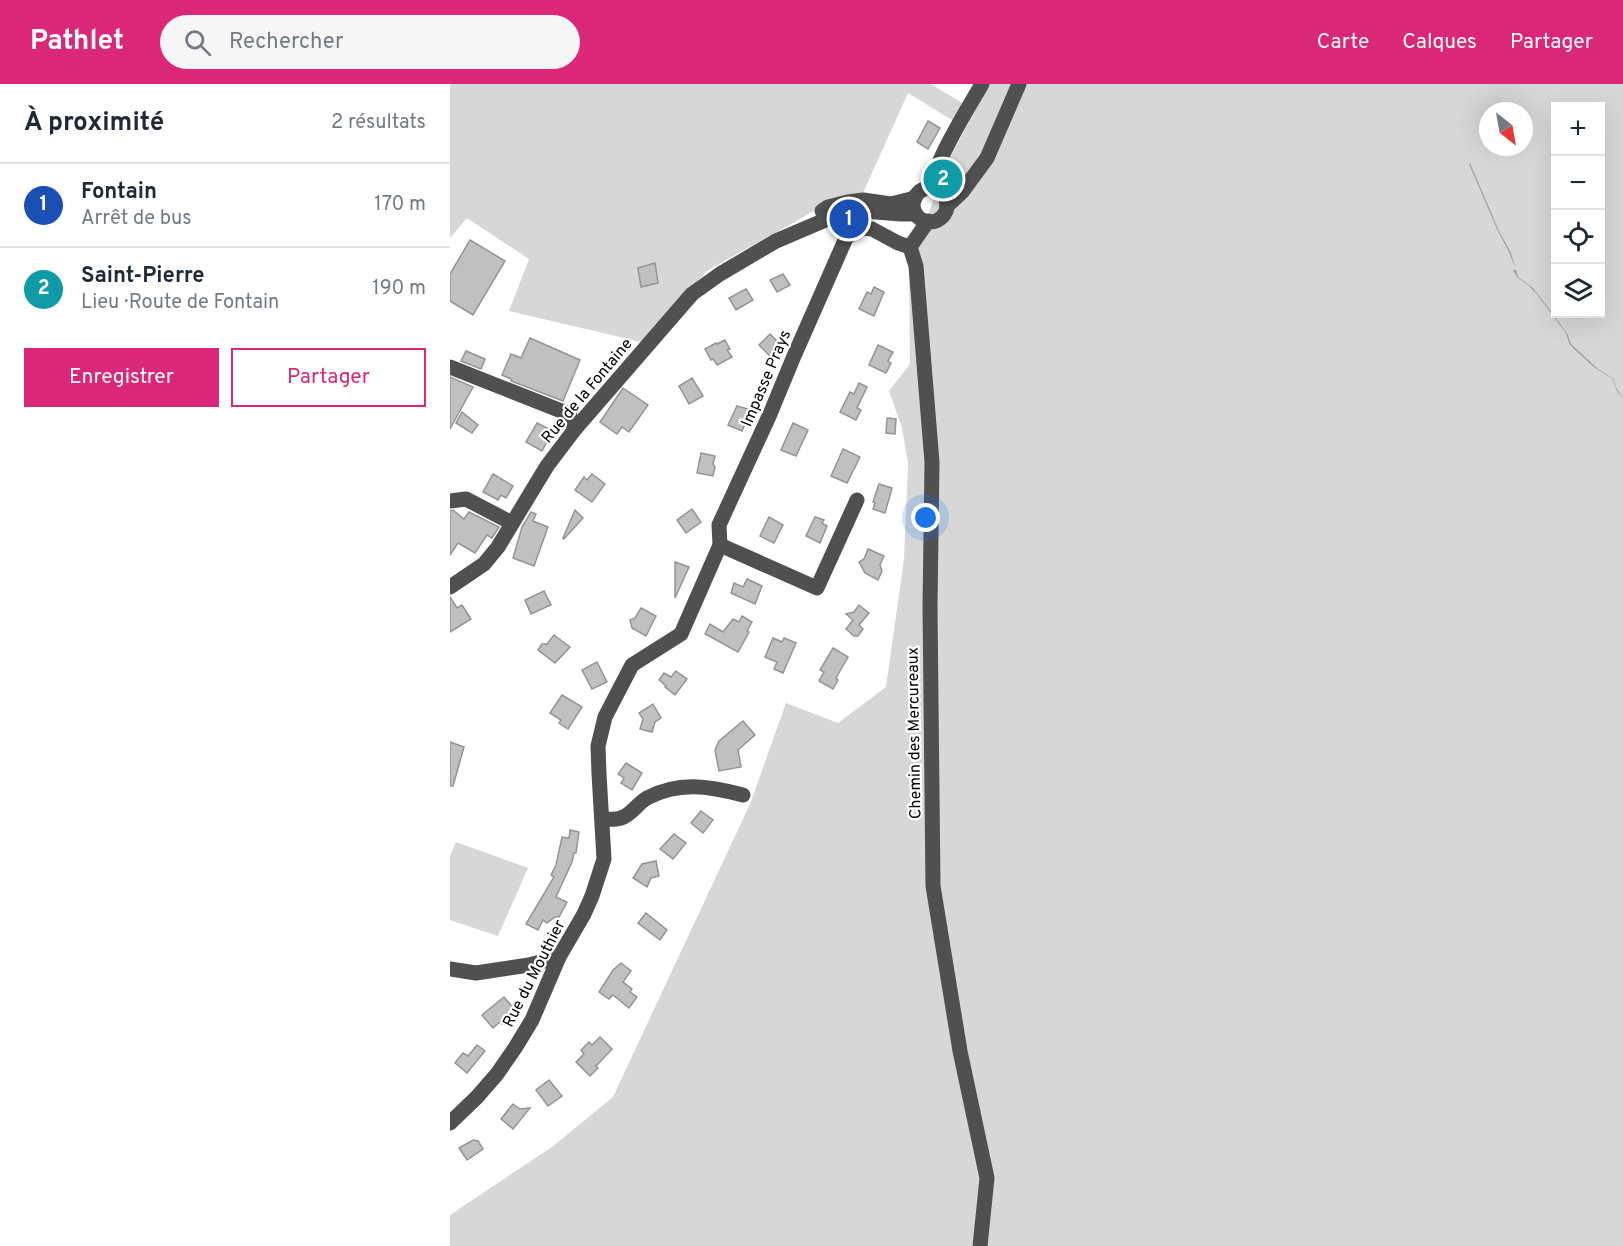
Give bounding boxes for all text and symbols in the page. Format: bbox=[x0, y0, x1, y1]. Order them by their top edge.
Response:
search box bbox=[160, 15, 580, 69]
text: Pathlet bbox=[30, 24, 124, 60]
icon: search bbox=[181, 26, 214, 59]
text: Rechercher bbox=[229, 29, 343, 56]
text: Carte bbox=[1317, 29, 1369, 56]
text: Calques bbox=[1402, 29, 1477, 56]
text: Partager bbox=[1510, 29, 1593, 56]
north arrow bbox=[1479, 102, 1533, 156]
map controls bbox=[1551, 102, 1605, 318]
button: + bbox=[1551, 102, 1605, 156]
text: À proximité bbox=[24, 107, 164, 140]
text: 2 résultats bbox=[331, 110, 426, 136]
pin: 2 bbox=[924, 156, 962, 202]
button: − bbox=[1551, 156, 1605, 210]
text: Fontain bbox=[81, 179, 157, 206]
text: 1 bbox=[40, 192, 48, 218]
text: 170 m bbox=[374, 192, 426, 218]
pin: 1 bbox=[830, 196, 868, 242]
text: Arrêt de bus bbox=[81, 206, 192, 232]
button: locate bbox=[1551, 210, 1605, 264]
text: Saint-Pierre bbox=[81, 263, 205, 290]
button: layers bbox=[1551, 264, 1605, 318]
text: 2 bbox=[37, 276, 50, 302]
text: 190 m bbox=[372, 276, 426, 302]
text: Lieu · Route de Fontain bbox=[81, 290, 279, 316]
street label: Impasse Prays bbox=[737, 327, 796, 430]
street label: Rue de la Fontaine bbox=[538, 335, 637, 448]
button: Enregistrer bbox=[24, 348, 219, 407]
button: Partager bbox=[231, 348, 426, 407]
your location bbox=[911, 503, 940, 532]
street label: Chemin des Mercureaux bbox=[903, 647, 926, 819]
street label: Rue du Mouthier bbox=[499, 917, 570, 1031]

